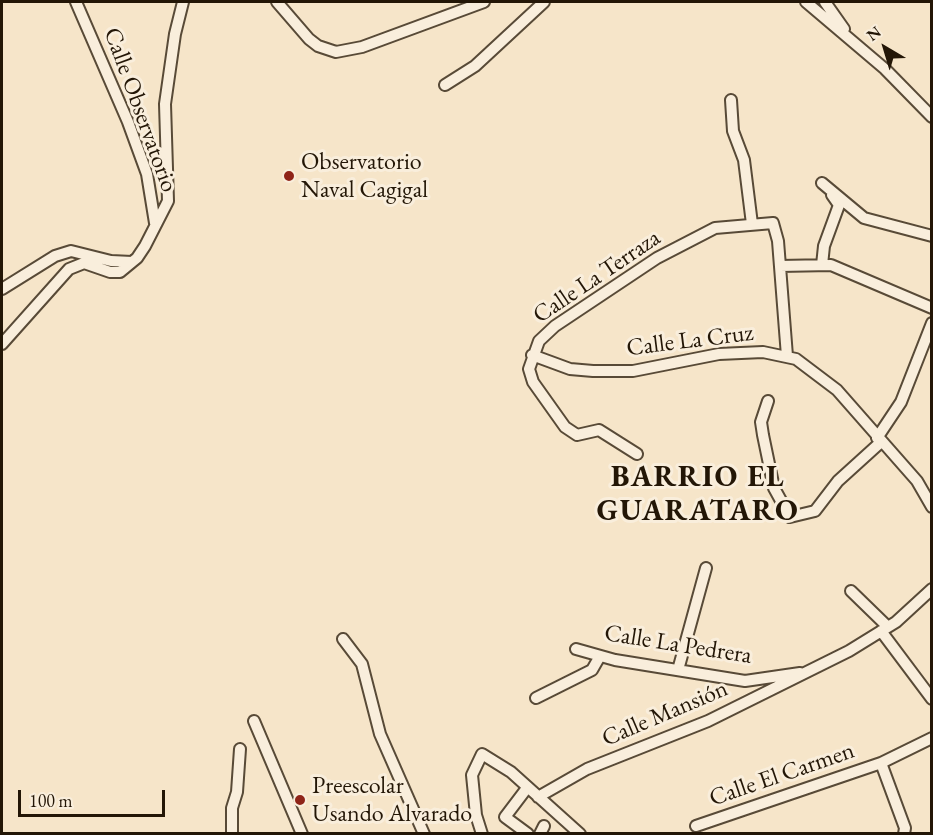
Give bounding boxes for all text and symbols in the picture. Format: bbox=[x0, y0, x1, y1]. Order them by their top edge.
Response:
north arrow bbox=[855, 18, 915, 78]
text: N bbox=[862, 21, 885, 46]
street label: Calle Observatorio bbox=[97, 24, 183, 196]
place label: Observatorio Naval Cagigal bbox=[301, 148, 428, 204]
marker: Observatorio Naval Cagigal bbox=[282, 169, 296, 183]
street label: Calle La Terraza bbox=[528, 224, 666, 330]
street label: Calle La Cruz bbox=[625, 319, 755, 363]
district label: BARRIO EL GUARATARO bbox=[597, 460, 799, 530]
street label: Calle La Pedrera bbox=[602, 619, 754, 671]
street label: Calle Mansión bbox=[598, 675, 732, 753]
street label: Calle El Carmen bbox=[706, 737, 858, 813]
place label: Preescolar Usando Alvarado bbox=[312, 772, 472, 828]
scale bar bbox=[21, 778, 168, 816]
text: 100 m bbox=[29, 789, 73, 812]
marker: Preescolar Usando Alvarado bbox=[293, 793, 307, 807]

